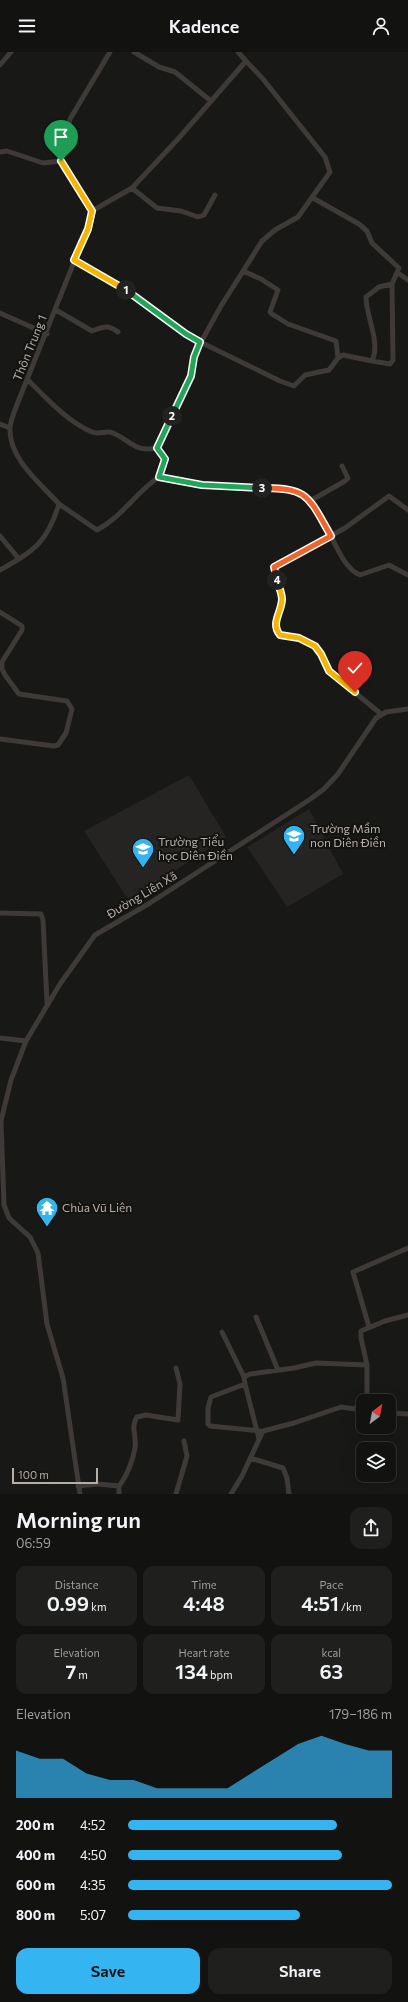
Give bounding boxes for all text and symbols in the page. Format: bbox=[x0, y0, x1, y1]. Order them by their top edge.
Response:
icon: menu bbox=[16, 15, 38, 37]
text: Kadence bbox=[169, 15, 239, 37]
icon: person bbox=[370, 15, 392, 37]
pin bbox=[44, 120, 78, 161]
icon: arrive bbox=[50, 126, 72, 148]
pin: 1 bbox=[116, 280, 136, 300]
text: 1 bbox=[124, 283, 128, 296]
street label: Thôn Trung 1 bbox=[9, 313, 49, 383]
pin: 2 bbox=[162, 406, 182, 426]
text: 2 bbox=[169, 409, 175, 422]
pin: 3 bbox=[252, 478, 272, 498]
text: 3 bbox=[259, 481, 265, 494]
pin: 4 bbox=[267, 570, 287, 590]
text: 4 bbox=[274, 573, 280, 586]
pin bbox=[338, 651, 372, 692]
icon: check bbox=[344, 657, 366, 679]
place label: Trường Mầm non Diên Điền bbox=[310, 821, 386, 849]
school or university icon: Trường Mầm non Diên Điền bbox=[281, 823, 307, 856]
place label: Trường Tiểu học Diên Điền bbox=[158, 834, 233, 862]
school or university icon: Trường Tiểu học Diên Điền bbox=[130, 836, 156, 869]
street label: Đường Liên Xã bbox=[103, 868, 179, 921]
temple icon: Chùa Vũ Liên bbox=[34, 1195, 60, 1228]
place label: Chùa Vũ Liên bbox=[62, 1200, 132, 1214]
north arrow bbox=[356, 1394, 396, 1434]
map controls bbox=[356, 1394, 396, 1482]
button: layers bbox=[356, 1442, 396, 1482]
scale bar bbox=[12, 1466, 98, 1485]
text: 100 m bbox=[18, 1468, 49, 1481]
text: Morning run bbox=[16, 1506, 141, 1533]
button: share bbox=[350, 1507, 392, 1549]
text: 06:59 bbox=[16, 1535, 51, 1551]
text: Distance bbox=[55, 1578, 99, 1591]
text: Time bbox=[191, 1578, 217, 1591]
text: Pace bbox=[319, 1578, 343, 1591]
text: 0.99 bbox=[47, 1591, 89, 1615]
text: 4:48 bbox=[183, 1591, 225, 1615]
text: 4:51 bbox=[301, 1591, 339, 1615]
text: km bbox=[89, 1600, 107, 1613]
text: /km bbox=[339, 1600, 362, 1613]
text: Elevation bbox=[53, 1646, 100, 1659]
text: Heart rate bbox=[178, 1646, 230, 1659]
text: kcal bbox=[321, 1646, 341, 1659]
text: 7 bbox=[65, 1659, 76, 1683]
text: 134 bbox=[175, 1659, 208, 1683]
text: 63 bbox=[319, 1659, 343, 1683]
text: m bbox=[76, 1668, 88, 1681]
text: bpm bbox=[208, 1668, 233, 1681]
text: Elevation bbox=[16, 1706, 71, 1722]
text: 179–186 m bbox=[329, 1706, 392, 1722]
text: 200 m bbox=[16, 1817, 54, 1833]
text: 4:52 bbox=[80, 1817, 106, 1833]
text: 400 m bbox=[16, 1847, 55, 1863]
text: 4:50 bbox=[80, 1847, 107, 1863]
text: 600 m bbox=[16, 1877, 55, 1893]
text: 4:35 bbox=[80, 1877, 106, 1893]
text: 800 m bbox=[16, 1907, 55, 1923]
text: 5:07 bbox=[80, 1907, 106, 1923]
button: Save bbox=[16, 1948, 200, 1994]
button: Share bbox=[208, 1948, 392, 1994]

